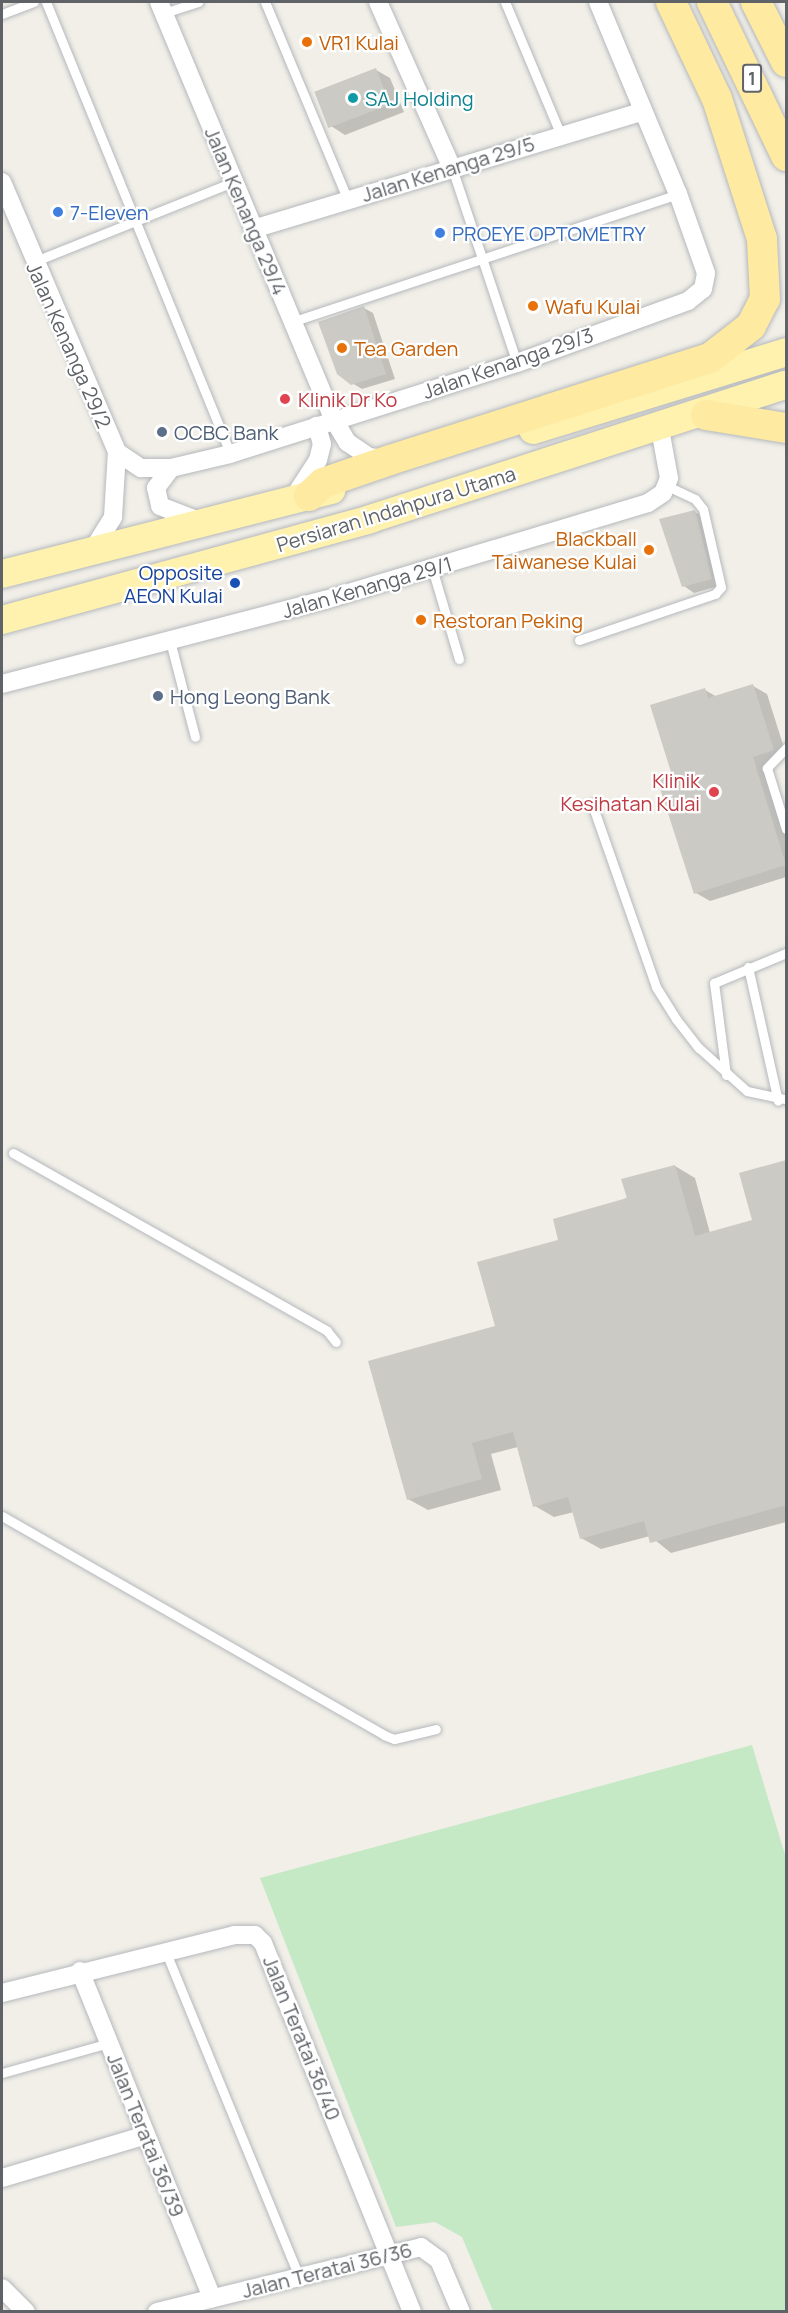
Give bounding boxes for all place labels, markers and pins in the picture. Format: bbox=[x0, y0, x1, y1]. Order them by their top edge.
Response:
place label: VR1 Kulai bbox=[319, 30, 399, 54]
marker: VR1 Kulai bbox=[300, 35, 314, 49]
place label: SAJ Holding bbox=[365, 86, 474, 110]
marker: SAJ Holding bbox=[346, 91, 360, 105]
place label: 7-Eleven bbox=[70, 200, 149, 224]
marker: 7-Eleven bbox=[51, 205, 65, 219]
place label: PROEYE OPTOMETRY bbox=[452, 221, 646, 245]
marker: PROEYE OPTOMETRY bbox=[433, 226, 447, 240]
place label: Wafu Kulai bbox=[545, 294, 640, 318]
marker: Wafu Kulai bbox=[526, 299, 540, 313]
place label: Tea Garden bbox=[354, 336, 458, 360]
marker: Tea Garden bbox=[335, 341, 349, 355]
place label: Klinik Dr Ko bbox=[298, 387, 397, 411]
marker: Klinik Dr Ko bbox=[276, 390, 294, 408]
place label: OCBC Bank bbox=[174, 420, 279, 444]
marker: OCBC Bank bbox=[155, 425, 169, 439]
place label: Blackball Taiwanese Kulai bbox=[492, 526, 637, 573]
marker: Blackball Taiwanese Kulai bbox=[642, 543, 656, 557]
place label: Opposite AEON Kulai bbox=[124, 560, 223, 607]
marker: Opposite AEON Kulai bbox=[228, 576, 242, 590]
place label: Restoran Peking bbox=[433, 608, 583, 632]
marker: Restoran Peking bbox=[414, 613, 428, 627]
place label: Hong Leong Bank bbox=[170, 684, 330, 708]
marker: Hong Leong Bank bbox=[151, 689, 165, 703]
place label: Klinik Kesihatan Kulai bbox=[561, 768, 700, 815]
marker: Klinik Kesihatan Kulai bbox=[705, 783, 723, 801]

